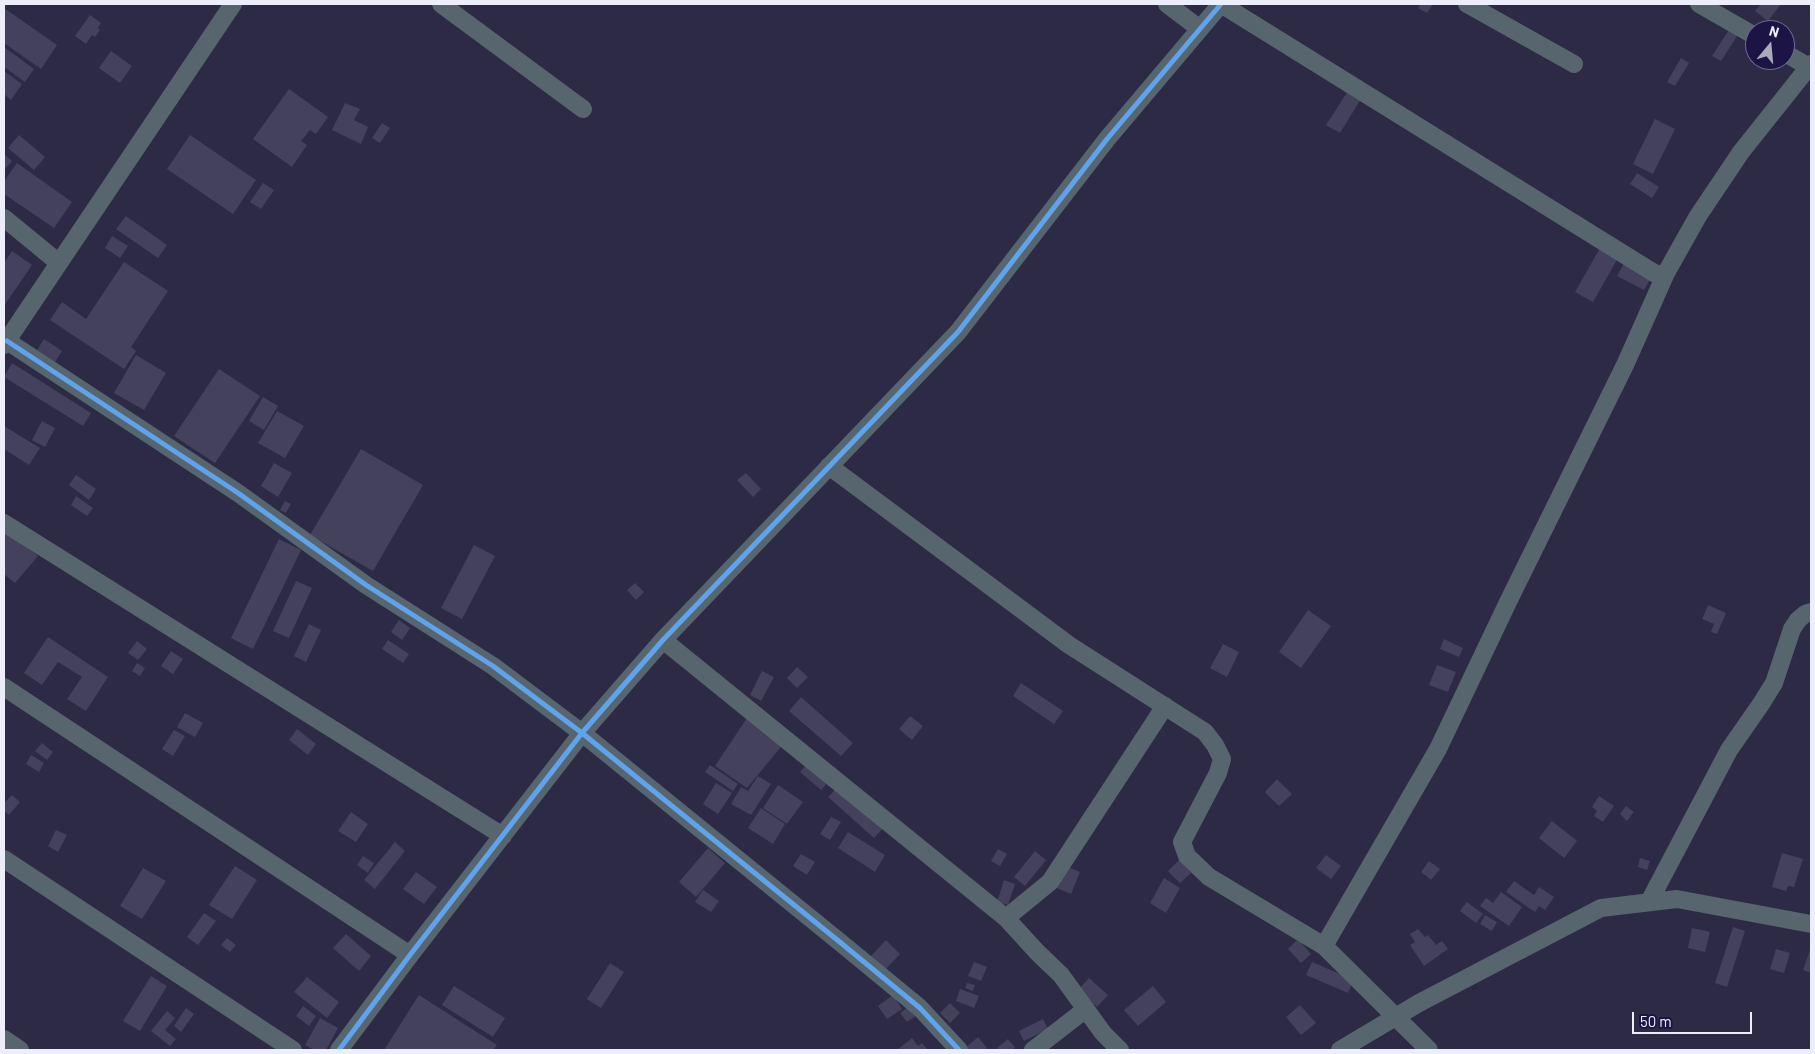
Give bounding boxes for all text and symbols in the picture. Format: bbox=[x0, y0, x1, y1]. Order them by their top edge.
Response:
north arrow bbox=[1745, 20, 1795, 70]
text: N bbox=[1767, 22, 1781, 41]
scale bar bbox=[1635, 1002, 1755, 1034]
text: 50 m bbox=[1640, 1012, 1672, 1030]

